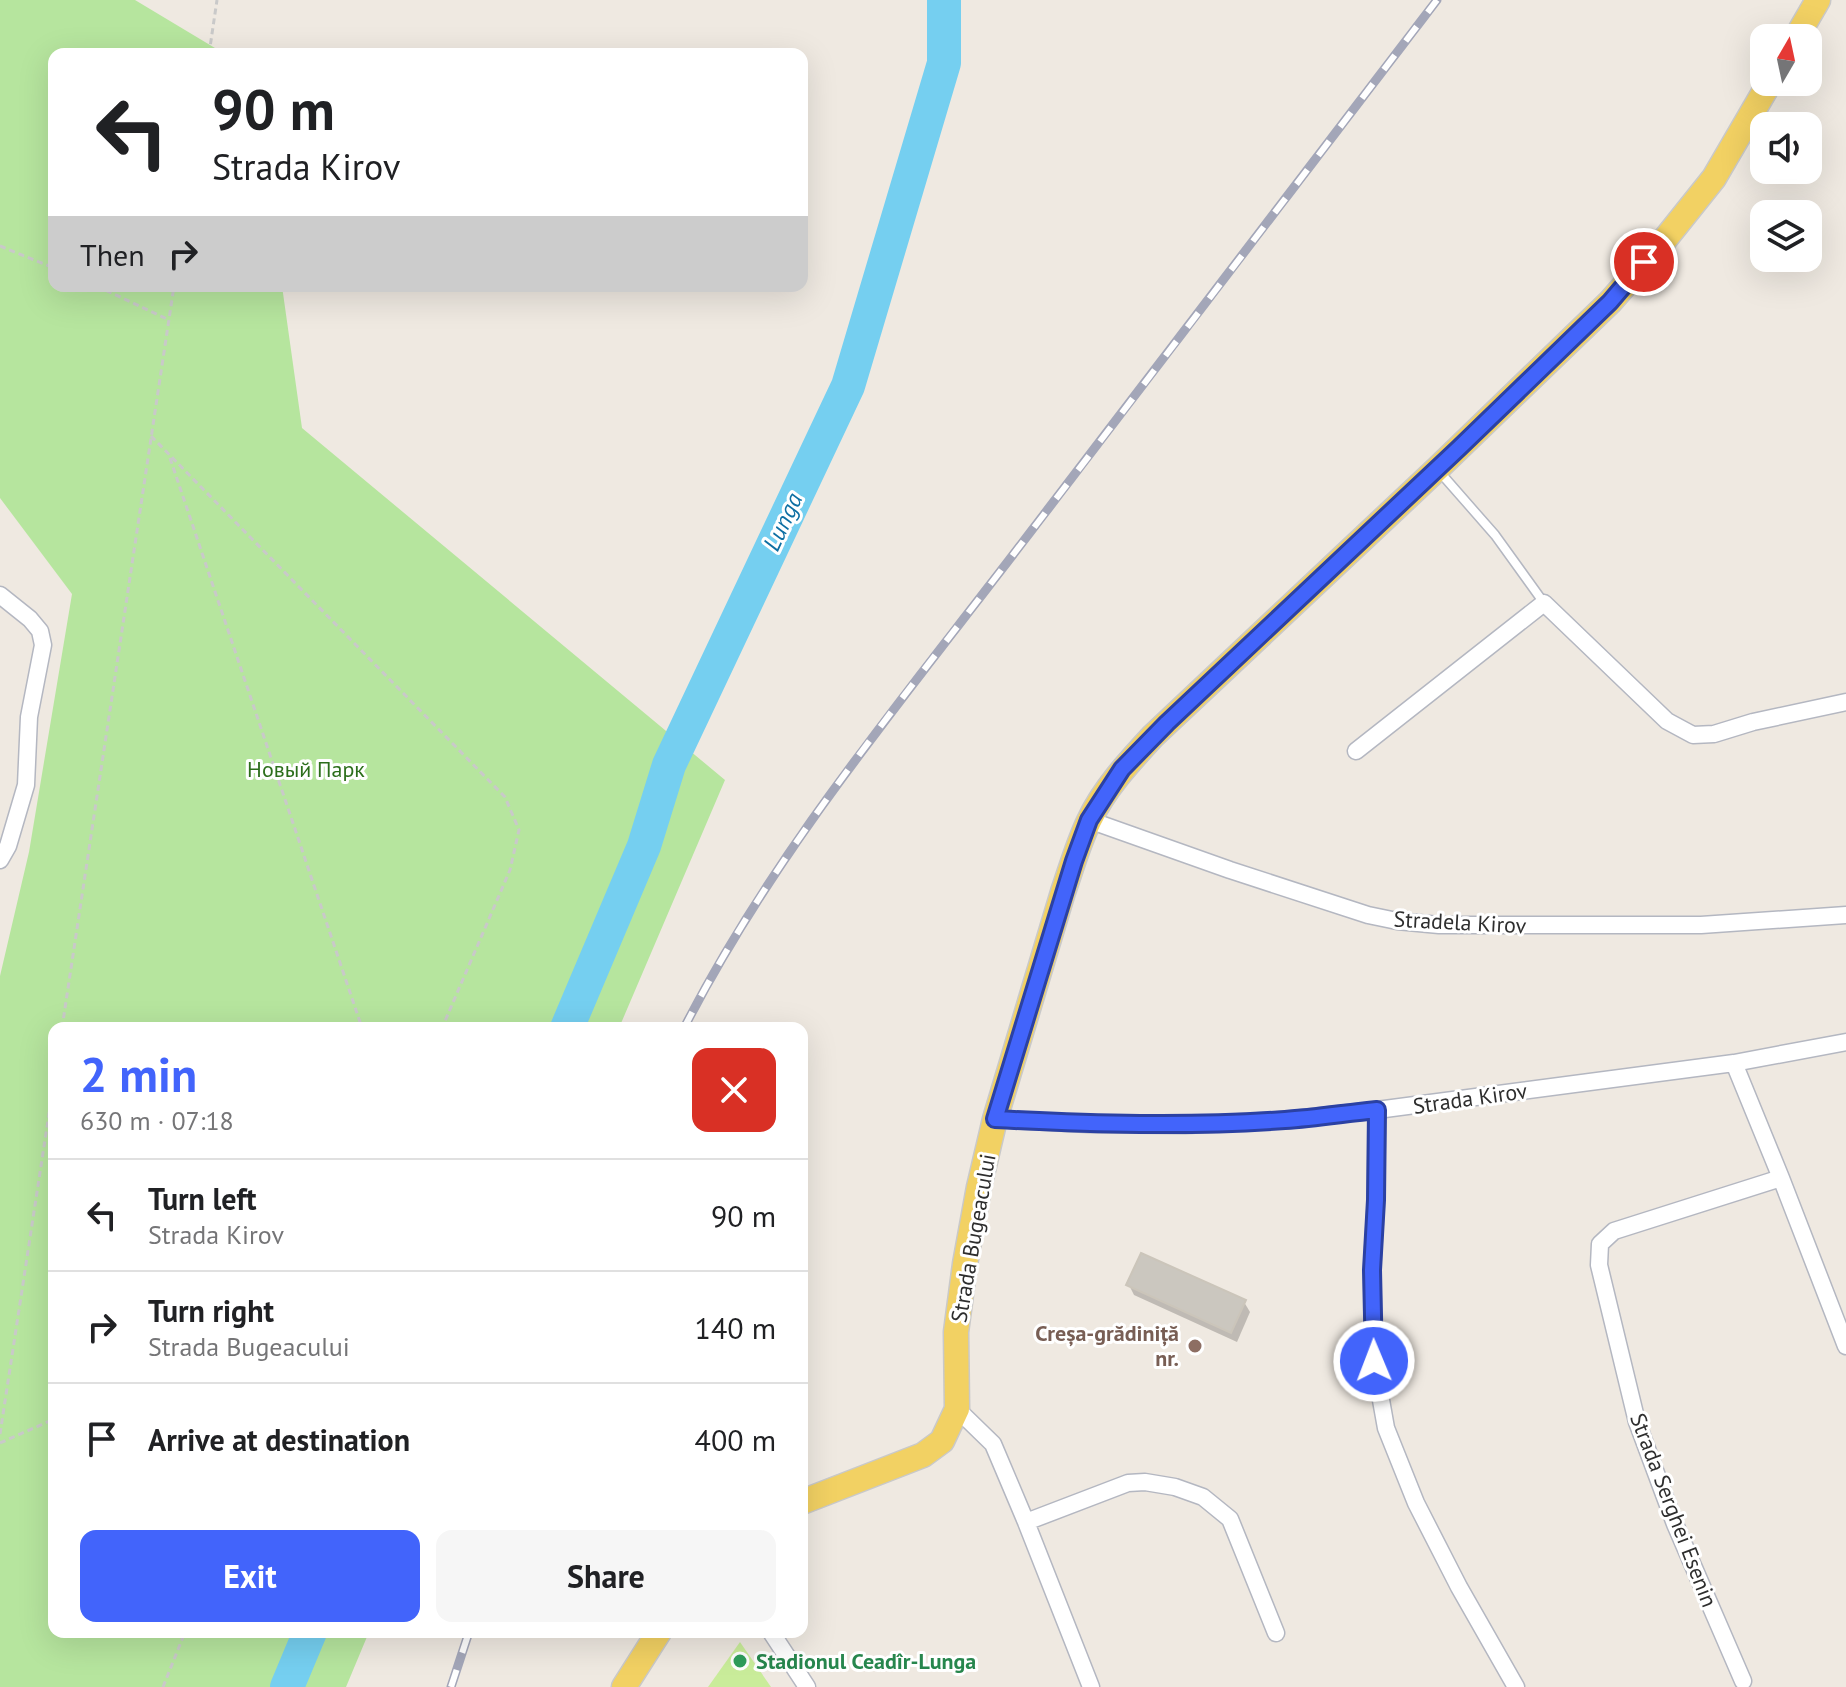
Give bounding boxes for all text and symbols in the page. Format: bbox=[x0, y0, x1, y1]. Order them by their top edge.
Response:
north arrow bbox=[1750, 24, 1822, 96]
map controls bbox=[1750, 24, 1822, 272]
text: 90 m bbox=[212, 73, 335, 145]
icon: left bbox=[80, 80, 184, 184]
button: sound bbox=[1750, 112, 1822, 184]
text: Strada Kirov bbox=[212, 143, 400, 190]
button: layers bbox=[1750, 200, 1822, 272]
pin bbox=[1610, 228, 1678, 296]
icon: right bbox=[161, 232, 205, 276]
text: Then bbox=[80, 235, 145, 274]
icon: arrive bbox=[1622, 240, 1666, 284]
water label: Lunga bbox=[756, 488, 809, 556]
park label: Новый Парк bbox=[247, 755, 365, 783]
street label: Stradela Kirov bbox=[1393, 905, 1527, 939]
text: 2 min bbox=[80, 1043, 197, 1105]
button: close bbox=[692, 1048, 776, 1132]
street label: Strada Kirov bbox=[1411, 1076, 1529, 1120]
text: 630 m · 07:18 bbox=[80, 1104, 234, 1137]
street label: Strada Bugeacului bbox=[944, 1151, 1002, 1325]
text: Turn left bbox=[148, 1179, 256, 1218]
icon: left bbox=[80, 1193, 124, 1237]
text: 90 m bbox=[711, 1196, 776, 1235]
text: Strada Kirov bbox=[148, 1218, 284, 1251]
text: Turn right bbox=[148, 1291, 274, 1330]
icon: right bbox=[80, 1305, 124, 1349]
text: 140 m bbox=[695, 1308, 776, 1347]
place label: Creșa-grădiniță nr. bbox=[1035, 1319, 1179, 1372]
position arrow bbox=[1332, 1319, 1416, 1403]
text: Strada Bugeacului bbox=[148, 1330, 350, 1363]
marker: Creșa-grădiniță nr. bbox=[1186, 1337, 1204, 1355]
street label: Strada Serghei Esenin bbox=[1624, 1409, 1724, 1611]
icon: arrive bbox=[80, 1417, 124, 1461]
text: Arrive at destination bbox=[148, 1420, 410, 1459]
text: 400 m bbox=[695, 1420, 776, 1459]
button: Exit bbox=[80, 1530, 420, 1622]
button: Share bbox=[436, 1530, 776, 1622]
place label: Stadionul Ceadîr-Lunga bbox=[756, 1647, 976, 1675]
marker: Stadionul Ceadîr-Lunga bbox=[731, 1652, 749, 1670]

